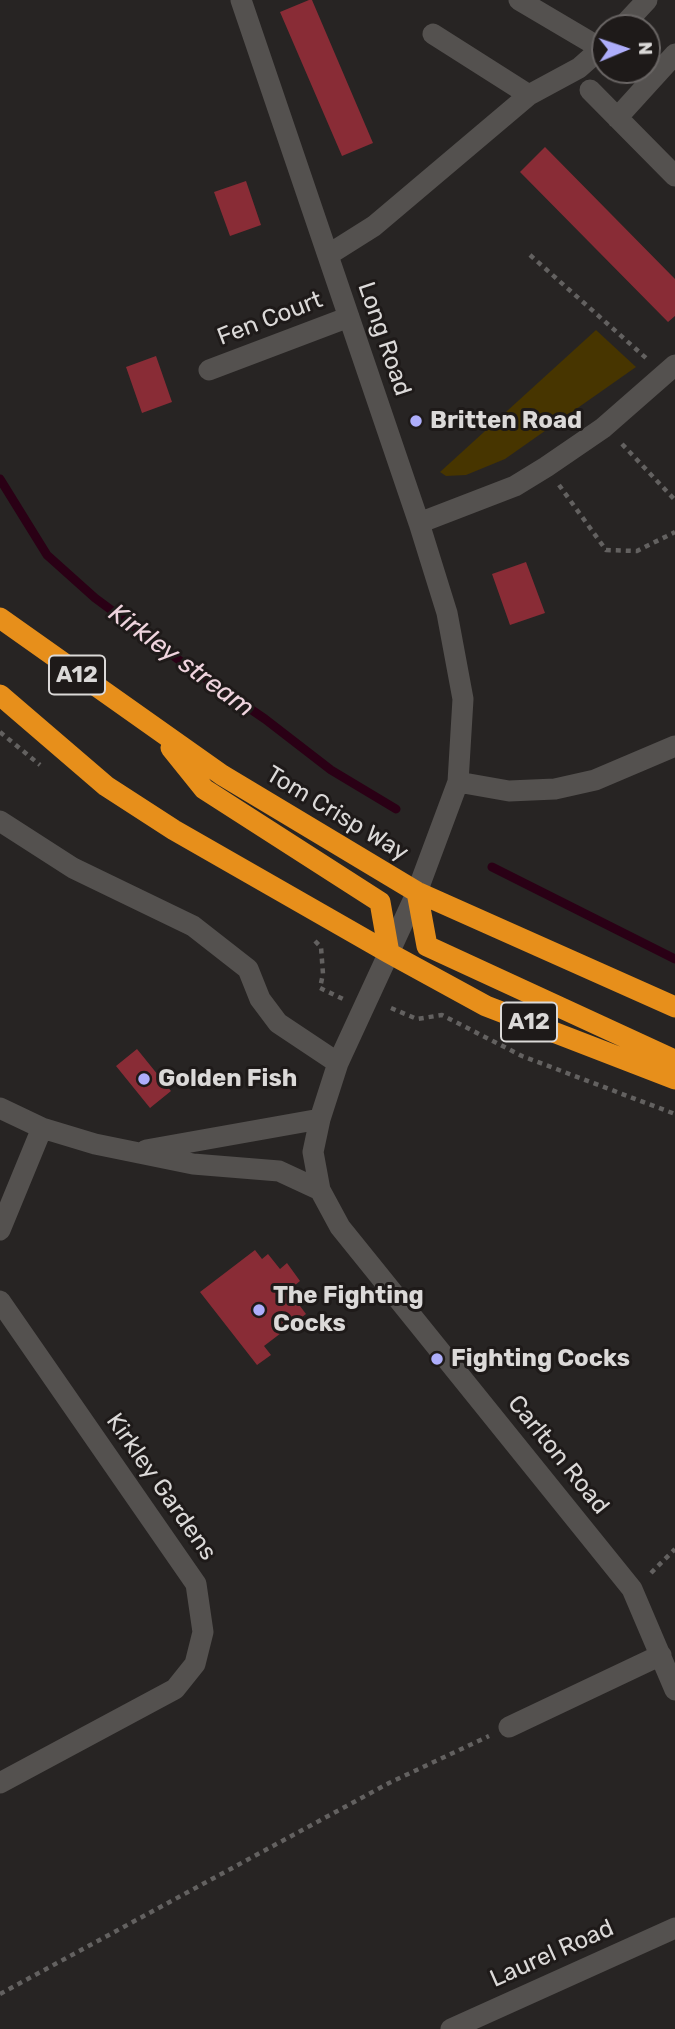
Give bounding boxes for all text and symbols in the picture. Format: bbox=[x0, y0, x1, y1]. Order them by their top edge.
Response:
north arrow bbox=[591, 14, 661, 84]
text: N bbox=[634, 41, 657, 56]
street label: Long Road bbox=[351, 278, 417, 400]
street label: Fen Court bbox=[213, 286, 327, 352]
place label: Britten Road bbox=[430, 407, 582, 435]
marker: Britten Road bbox=[408, 413, 424, 429]
water label: Kirkley stream bbox=[102, 598, 260, 724]
road number: A12 bbox=[49, 656, 105, 694]
street label: Tom Crisp Way bbox=[261, 760, 413, 868]
road number: A12 bbox=[501, 1002, 557, 1042]
place label: Golden Fish bbox=[158, 1065, 297, 1093]
marker: Golden Fish bbox=[136, 1071, 152, 1087]
place label: The Fighting Cocks bbox=[273, 1282, 424, 1338]
marker: The Fighting Cocks bbox=[251, 1302, 267, 1318]
place label: Fighting Cocks bbox=[451, 1345, 630, 1373]
marker: Fighting Cocks bbox=[429, 1351, 445, 1367]
street label: Carlton Road bbox=[501, 1390, 615, 1520]
street label: Kirkley Gardens bbox=[100, 1408, 222, 1566]
street label: Laurel Road bbox=[486, 1914, 618, 1994]

